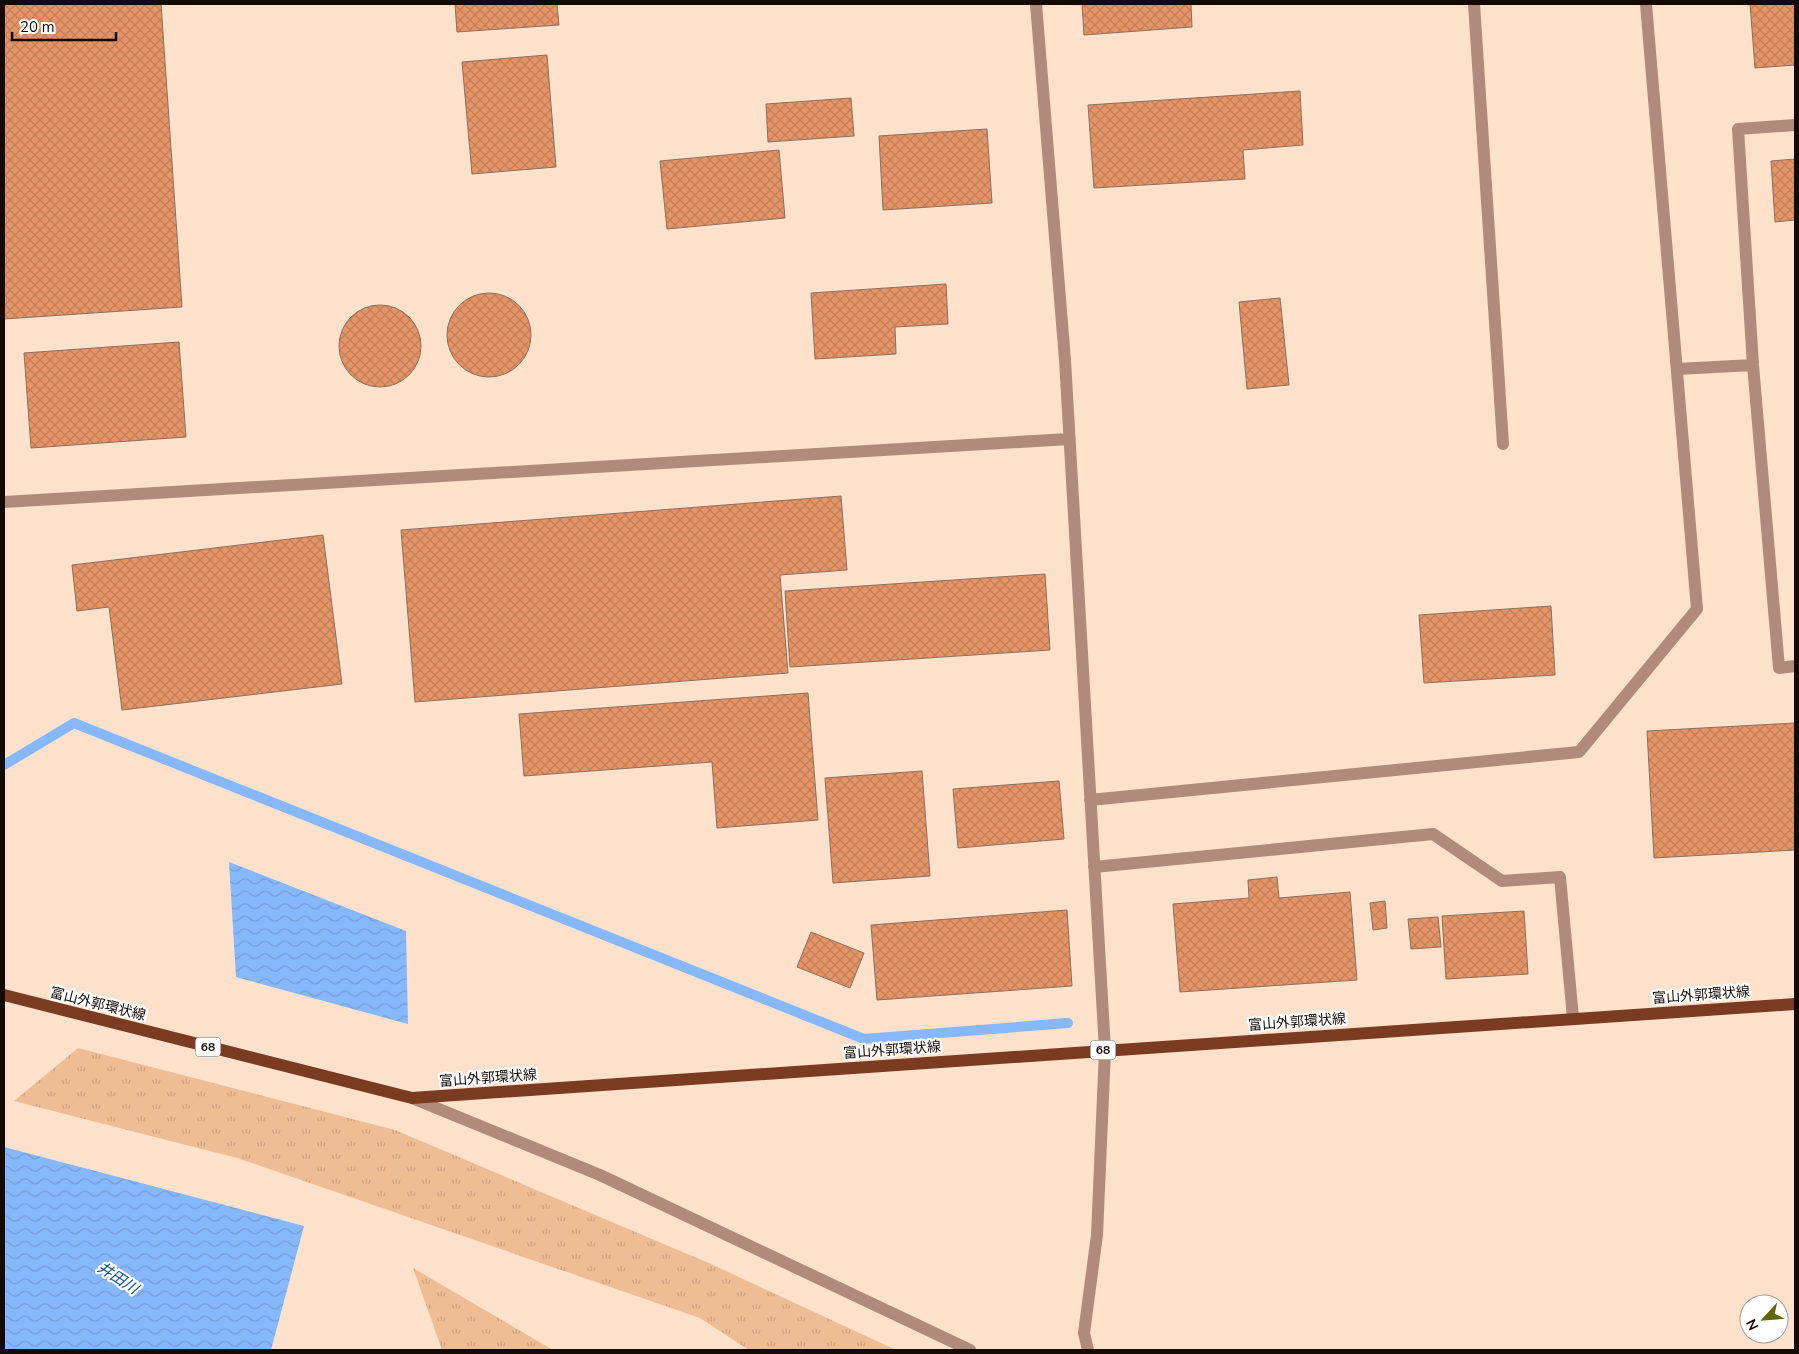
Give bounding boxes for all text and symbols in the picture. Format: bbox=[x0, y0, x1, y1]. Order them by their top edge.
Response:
scale bar bbox=[12, 10, 116, 42]
text: 20 m bbox=[20, 17, 55, 37]
street label: 富山外郭環状線 bbox=[1651, 982, 1751, 1008]
street label: 富山外郭環状線 bbox=[48, 983, 148, 1025]
street label: 富山外郭環状線 bbox=[1247, 1009, 1347, 1035]
street label: 富山外郭環状線 bbox=[842, 1037, 942, 1063]
road number: 68 bbox=[196, 1038, 220, 1056]
road number: 68 bbox=[1090, 1040, 1116, 1060]
street label: 富山外郭環状線 bbox=[438, 1065, 538, 1091]
water label: 井田川 bbox=[94, 1257, 144, 1300]
north arrow bbox=[1739, 1294, 1789, 1344]
text: N bbox=[1742, 1316, 1764, 1333]

